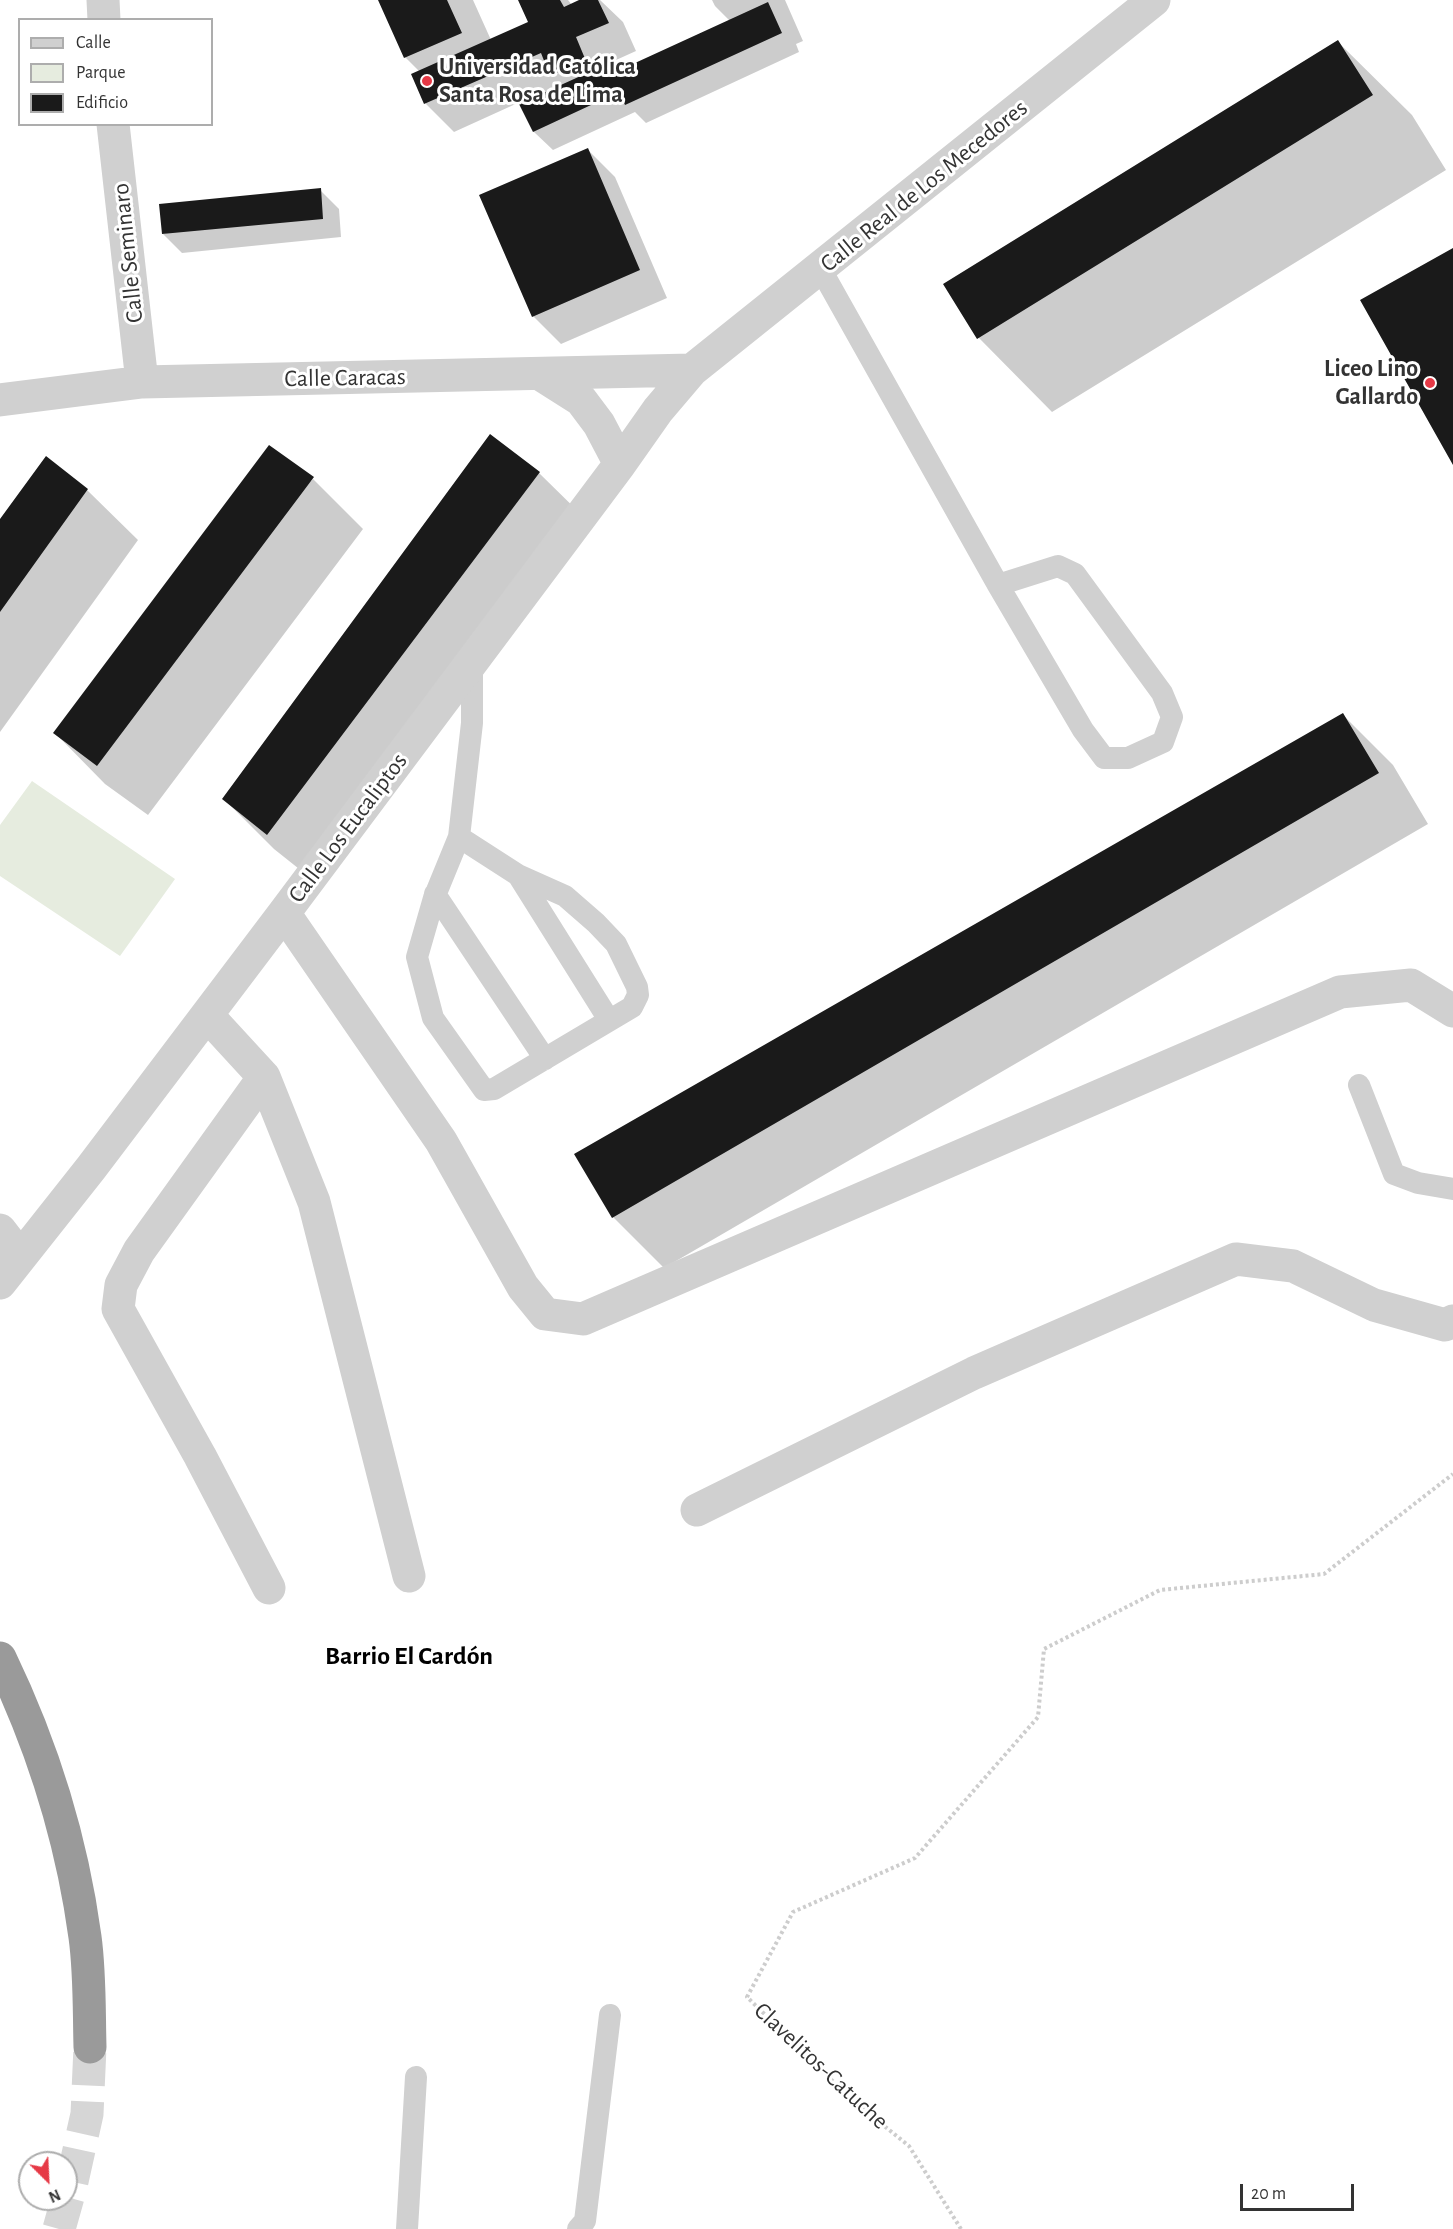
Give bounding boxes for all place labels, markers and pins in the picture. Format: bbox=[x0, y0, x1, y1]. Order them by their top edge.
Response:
place label: Universidad Católica Santa Rosa de Lima bbox=[439, 53, 636, 109]
marker: Universidad Católica Santa Rosa de Lima bbox=[420, 74, 434, 88]
place label: Liceo Lino Gallardo bbox=[1324, 355, 1418, 411]
marker: Liceo Lino Gallardo bbox=[1423, 376, 1437, 390]

